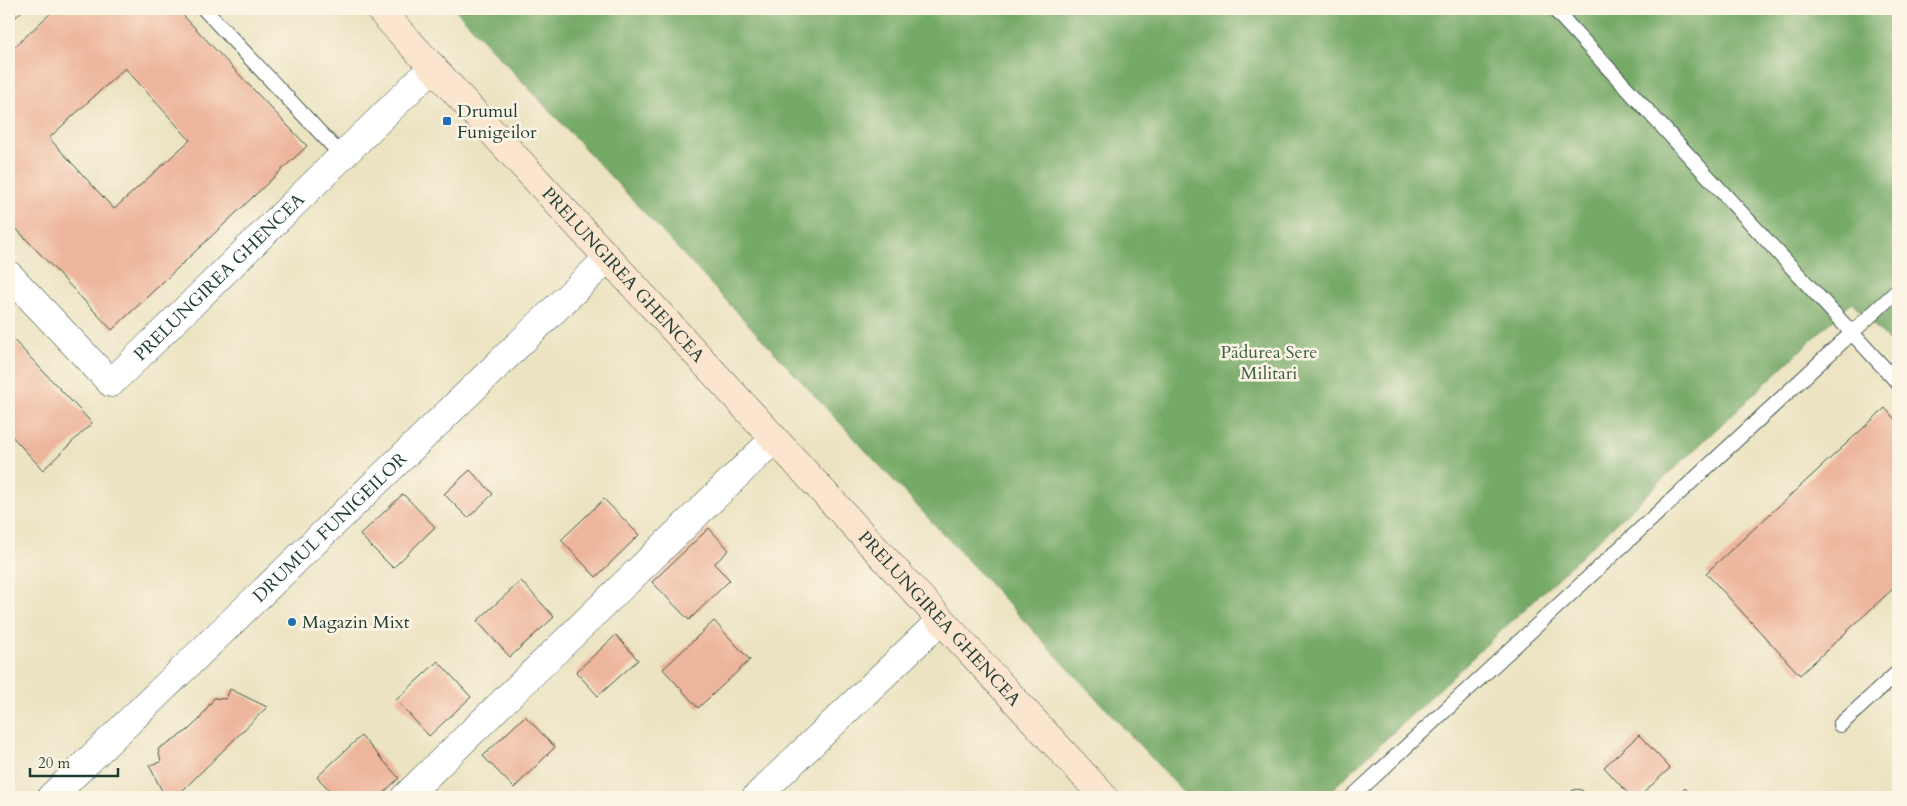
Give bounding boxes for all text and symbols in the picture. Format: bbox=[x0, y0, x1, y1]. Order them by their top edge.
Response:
place label: Drumul Funigeilor bbox=[457, 99, 537, 145]
marker: Drumul Funigeilor bbox=[441, 115, 453, 127]
street label: PRELUNGIREA GHENCEA bbox=[536, 182, 710, 368]
street label: PRELUNGIREA GHENCEA bbox=[128, 188, 311, 367]
park label: Pădurea Sere Militari bbox=[1220, 340, 1318, 386]
street label: DRUMUL FUNIGEILOR bbox=[247, 447, 413, 608]
street label: PRELUNGIREA GHENCEA bbox=[852, 525, 1027, 712]
place label: Magazin Mixt bbox=[302, 610, 410, 635]
marker: Magazin Mixt bbox=[286, 616, 298, 628]
scale bar bbox=[30, 746, 118, 778]
text: 20 m bbox=[38, 753, 70, 773]

